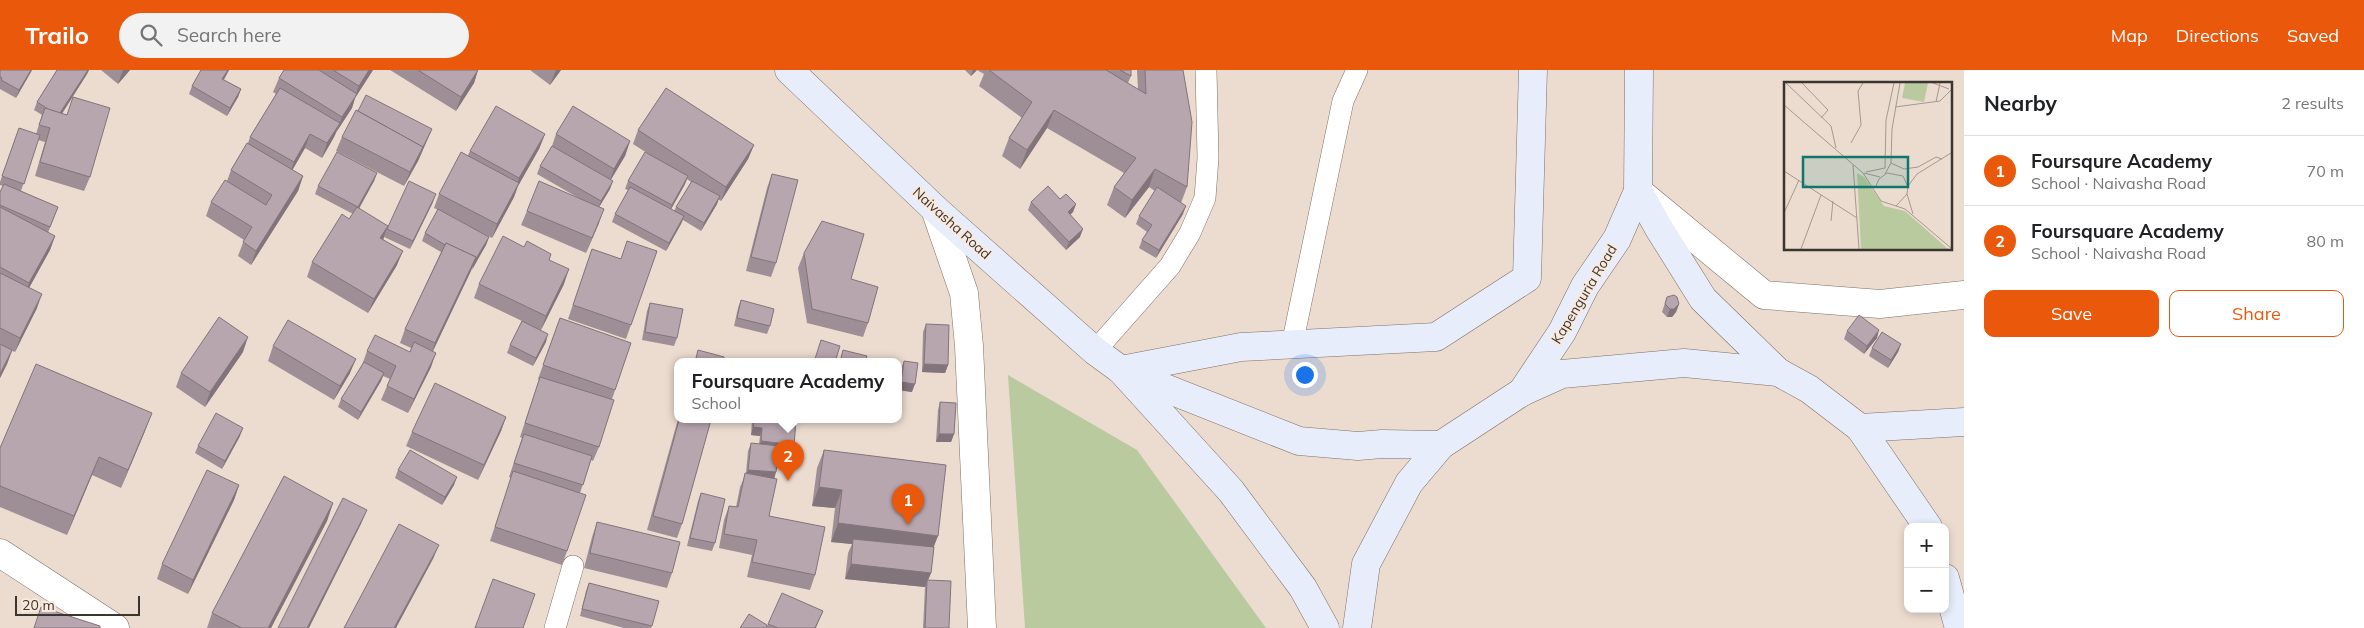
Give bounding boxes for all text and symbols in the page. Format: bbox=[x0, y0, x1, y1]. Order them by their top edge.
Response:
search box bbox=[119, 13, 469, 58]
text: Trailo bbox=[25, 20, 89, 50]
icon: search bbox=[137, 21, 165, 49]
text: Search here bbox=[177, 23, 281, 47]
text: Map bbox=[2111, 24, 2148, 47]
text: Directions bbox=[2176, 24, 2259, 47]
text: Saved bbox=[2287, 24, 2339, 47]
inset map bbox=[1784, 82, 1952, 250]
text: Nearby bbox=[1984, 90, 2057, 116]
text: 2 results bbox=[2281, 93, 2344, 113]
text: Foursqure Academy bbox=[2031, 149, 2212, 173]
text: 1 bbox=[1995, 161, 2005, 181]
text: 70 m bbox=[2307, 161, 2344, 181]
text: School · Naivasha Road bbox=[2031, 173, 2206, 193]
street label: Naivasha Road bbox=[909, 183, 995, 263]
text: Foursquare Academy bbox=[2031, 219, 2224, 243]
text: 2 bbox=[1995, 231, 2005, 251]
text: 80 m bbox=[2307, 231, 2344, 251]
street label: Kapenguria Road bbox=[1547, 241, 1621, 347]
text: School · Naivasha Road bbox=[2031, 243, 2206, 263]
button: Save bbox=[1984, 290, 2159, 337]
button: Share bbox=[2169, 290, 2344, 337]
popup bbox=[674, 358, 902, 423]
your location bbox=[1292, 362, 1318, 388]
text: Foursquare Academy bbox=[692, 369, 884, 393]
text: School bbox=[692, 393, 741, 413]
pin: 2 bbox=[772, 440, 804, 481]
pin: 1 bbox=[892, 484, 924, 525]
map controls bbox=[1904, 523, 1949, 613]
button: + bbox=[1904, 523, 1949, 568]
button: − bbox=[1904, 568, 1949, 613]
scale bar bbox=[15, 593, 140, 616]
text: 20 m bbox=[22, 596, 55, 614]

